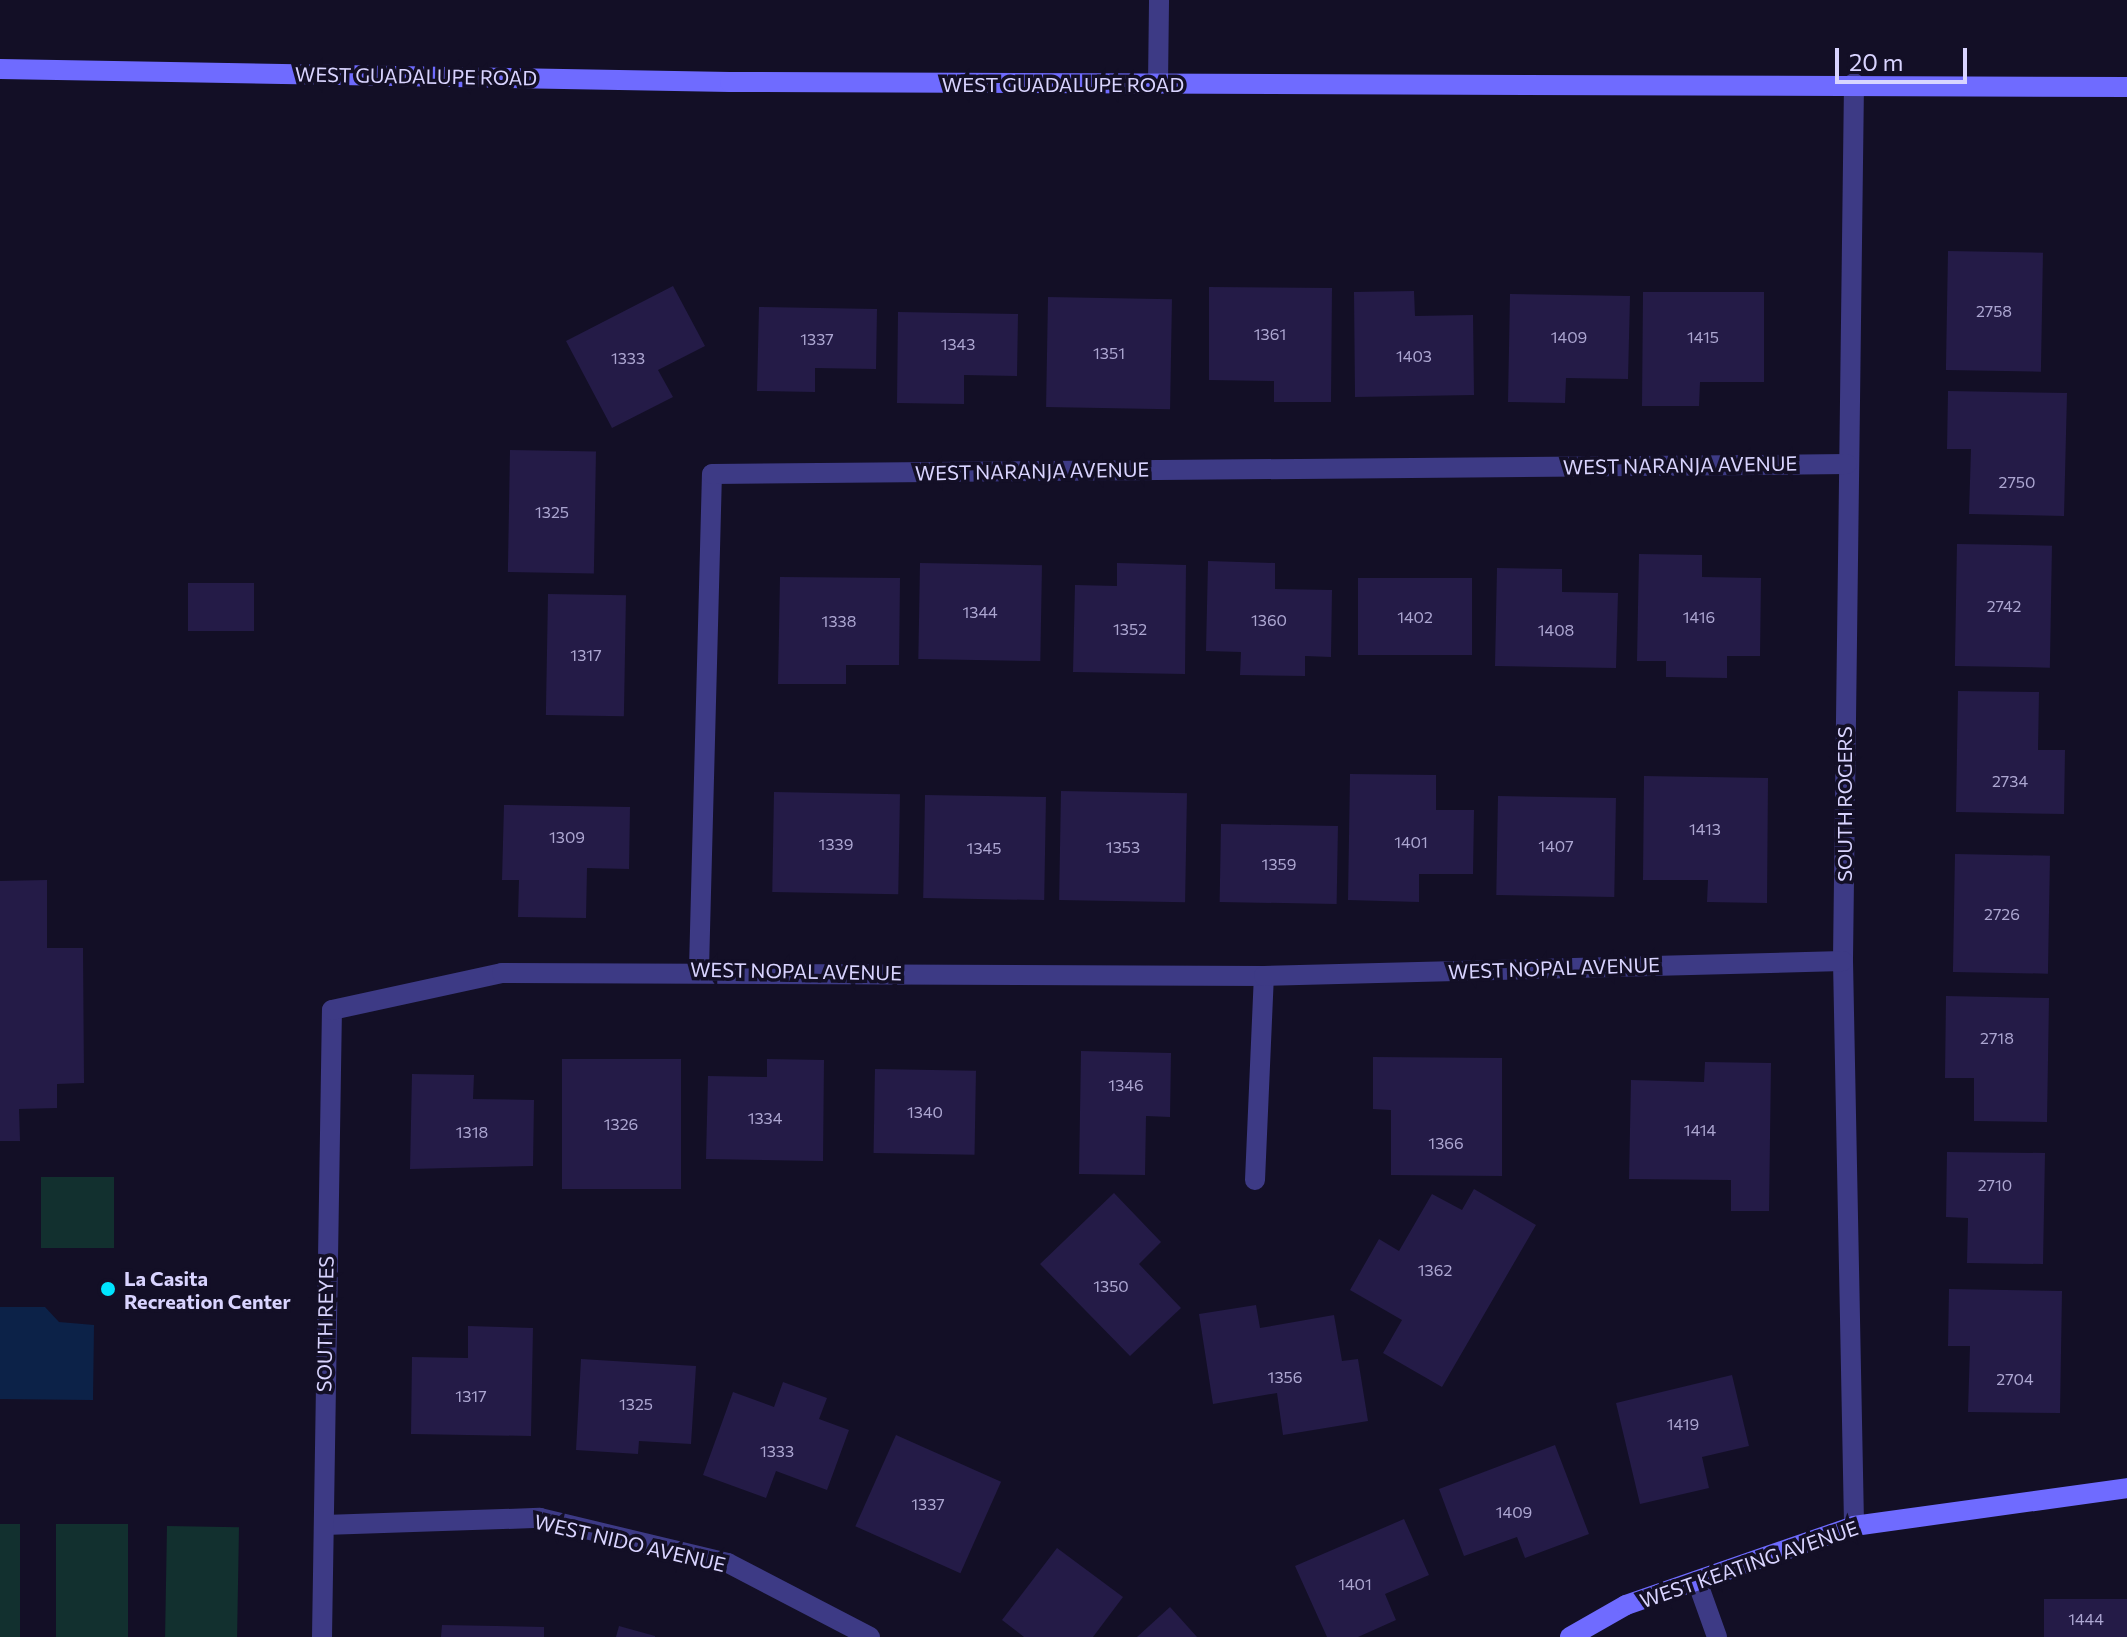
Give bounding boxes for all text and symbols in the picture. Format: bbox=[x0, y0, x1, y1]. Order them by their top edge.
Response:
scale bar bbox=[1839, 32, 1971, 82]
text: 20 m bbox=[1849, 47, 1903, 76]
street label: WEST GUADALUPE ROAD bbox=[295, 62, 537, 90]
street label: WEST GUADALUPE ROAD bbox=[942, 72, 1184, 96]
house number: 2758 bbox=[1976, 301, 2012, 321]
house number: 1361 bbox=[1254, 324, 1286, 344]
house number: 1409 bbox=[1551, 327, 1587, 347]
house number: 1415 bbox=[1687, 327, 1719, 347]
house number: 1337 bbox=[800, 329, 834, 349]
house number: 1343 bbox=[941, 334, 975, 354]
house number: 1351 bbox=[1093, 343, 1125, 363]
house number: 1403 bbox=[1396, 346, 1432, 366]
house number: 1333 bbox=[611, 348, 645, 368]
street label: WEST NARANJA AVENUE bbox=[1563, 451, 1797, 479]
street label: WEST NARANJA AVENUE bbox=[915, 457, 1149, 485]
house number: 2750 bbox=[1999, 472, 2035, 492]
house number: 1325 bbox=[535, 502, 569, 522]
house number: 2742 bbox=[1987, 596, 2021, 616]
house number: 1344 bbox=[962, 602, 998, 622]
house number: 1402 bbox=[1397, 607, 1433, 627]
house number: 1416 bbox=[1683, 607, 1715, 627]
house number: 1360 bbox=[1251, 610, 1287, 630]
house number: 1338 bbox=[822, 611, 856, 631]
house number: 1352 bbox=[1113, 619, 1147, 639]
house number: 1408 bbox=[1538, 620, 1574, 640]
house number: 1317 bbox=[570, 645, 602, 665]
street label: SOUTH ROGERS bbox=[1832, 726, 1856, 882]
house number: 2734 bbox=[1992, 771, 2028, 791]
house number: 1413 bbox=[1689, 819, 1721, 839]
house number: 1309 bbox=[549, 827, 585, 847]
house number: 1401 bbox=[1394, 832, 1428, 852]
house number: 1339 bbox=[819, 834, 853, 854]
house number: 1407 bbox=[1538, 836, 1574, 856]
house number: 1353 bbox=[1106, 837, 1140, 857]
house number: 1345 bbox=[967, 838, 1001, 858]
house number: 1359 bbox=[1262, 854, 1296, 874]
house number: 2726 bbox=[1984, 904, 2020, 924]
street label: WEST NOPAL AVENUE bbox=[1448, 952, 1660, 984]
street label: WEST NOPAL AVENUE bbox=[690, 957, 902, 985]
house number: 2718 bbox=[1980, 1028, 2014, 1048]
house number: 1346 bbox=[1108, 1075, 1144, 1095]
house number: 1340 bbox=[907, 1102, 943, 1122]
house number: 1334 bbox=[748, 1108, 782, 1128]
house number: 1326 bbox=[604, 1114, 638, 1134]
house number: 1414 bbox=[1684, 1120, 1716, 1140]
house number: 1318 bbox=[456, 1122, 488, 1142]
house number: 1366 bbox=[1428, 1133, 1464, 1153]
house number: 2710 bbox=[1978, 1175, 2012, 1195]
street label: SOUTH REYES bbox=[312, 1256, 338, 1392]
house number: 1362 bbox=[1418, 1260, 1452, 1280]
place label: La Casita Recreation Center bbox=[124, 1266, 291, 1313]
house number: 1350 bbox=[1093, 1276, 1129, 1296]
marker: La Casita Recreation Center bbox=[99, 1280, 117, 1298]
house number: 1356 bbox=[1268, 1367, 1302, 1387]
house number: 2704 bbox=[1996, 1369, 2034, 1389]
house number: 1317 bbox=[455, 1386, 487, 1406]
house number: 1325 bbox=[619, 1394, 653, 1414]
house number: 1419 bbox=[1667, 1414, 1699, 1434]
house number: 1333 bbox=[760, 1441, 794, 1461]
house number: 1337 bbox=[911, 1494, 945, 1514]
house number: 1409 bbox=[1496, 1502, 1532, 1522]
street label: WEST NIDO AVENUE bbox=[532, 1509, 728, 1577]
street label: WEST KEATING AVENUE bbox=[1637, 1515, 1861, 1613]
house number: 1401 bbox=[1338, 1574, 1372, 1594]
house number: 1444 bbox=[2068, 1609, 2104, 1629]

